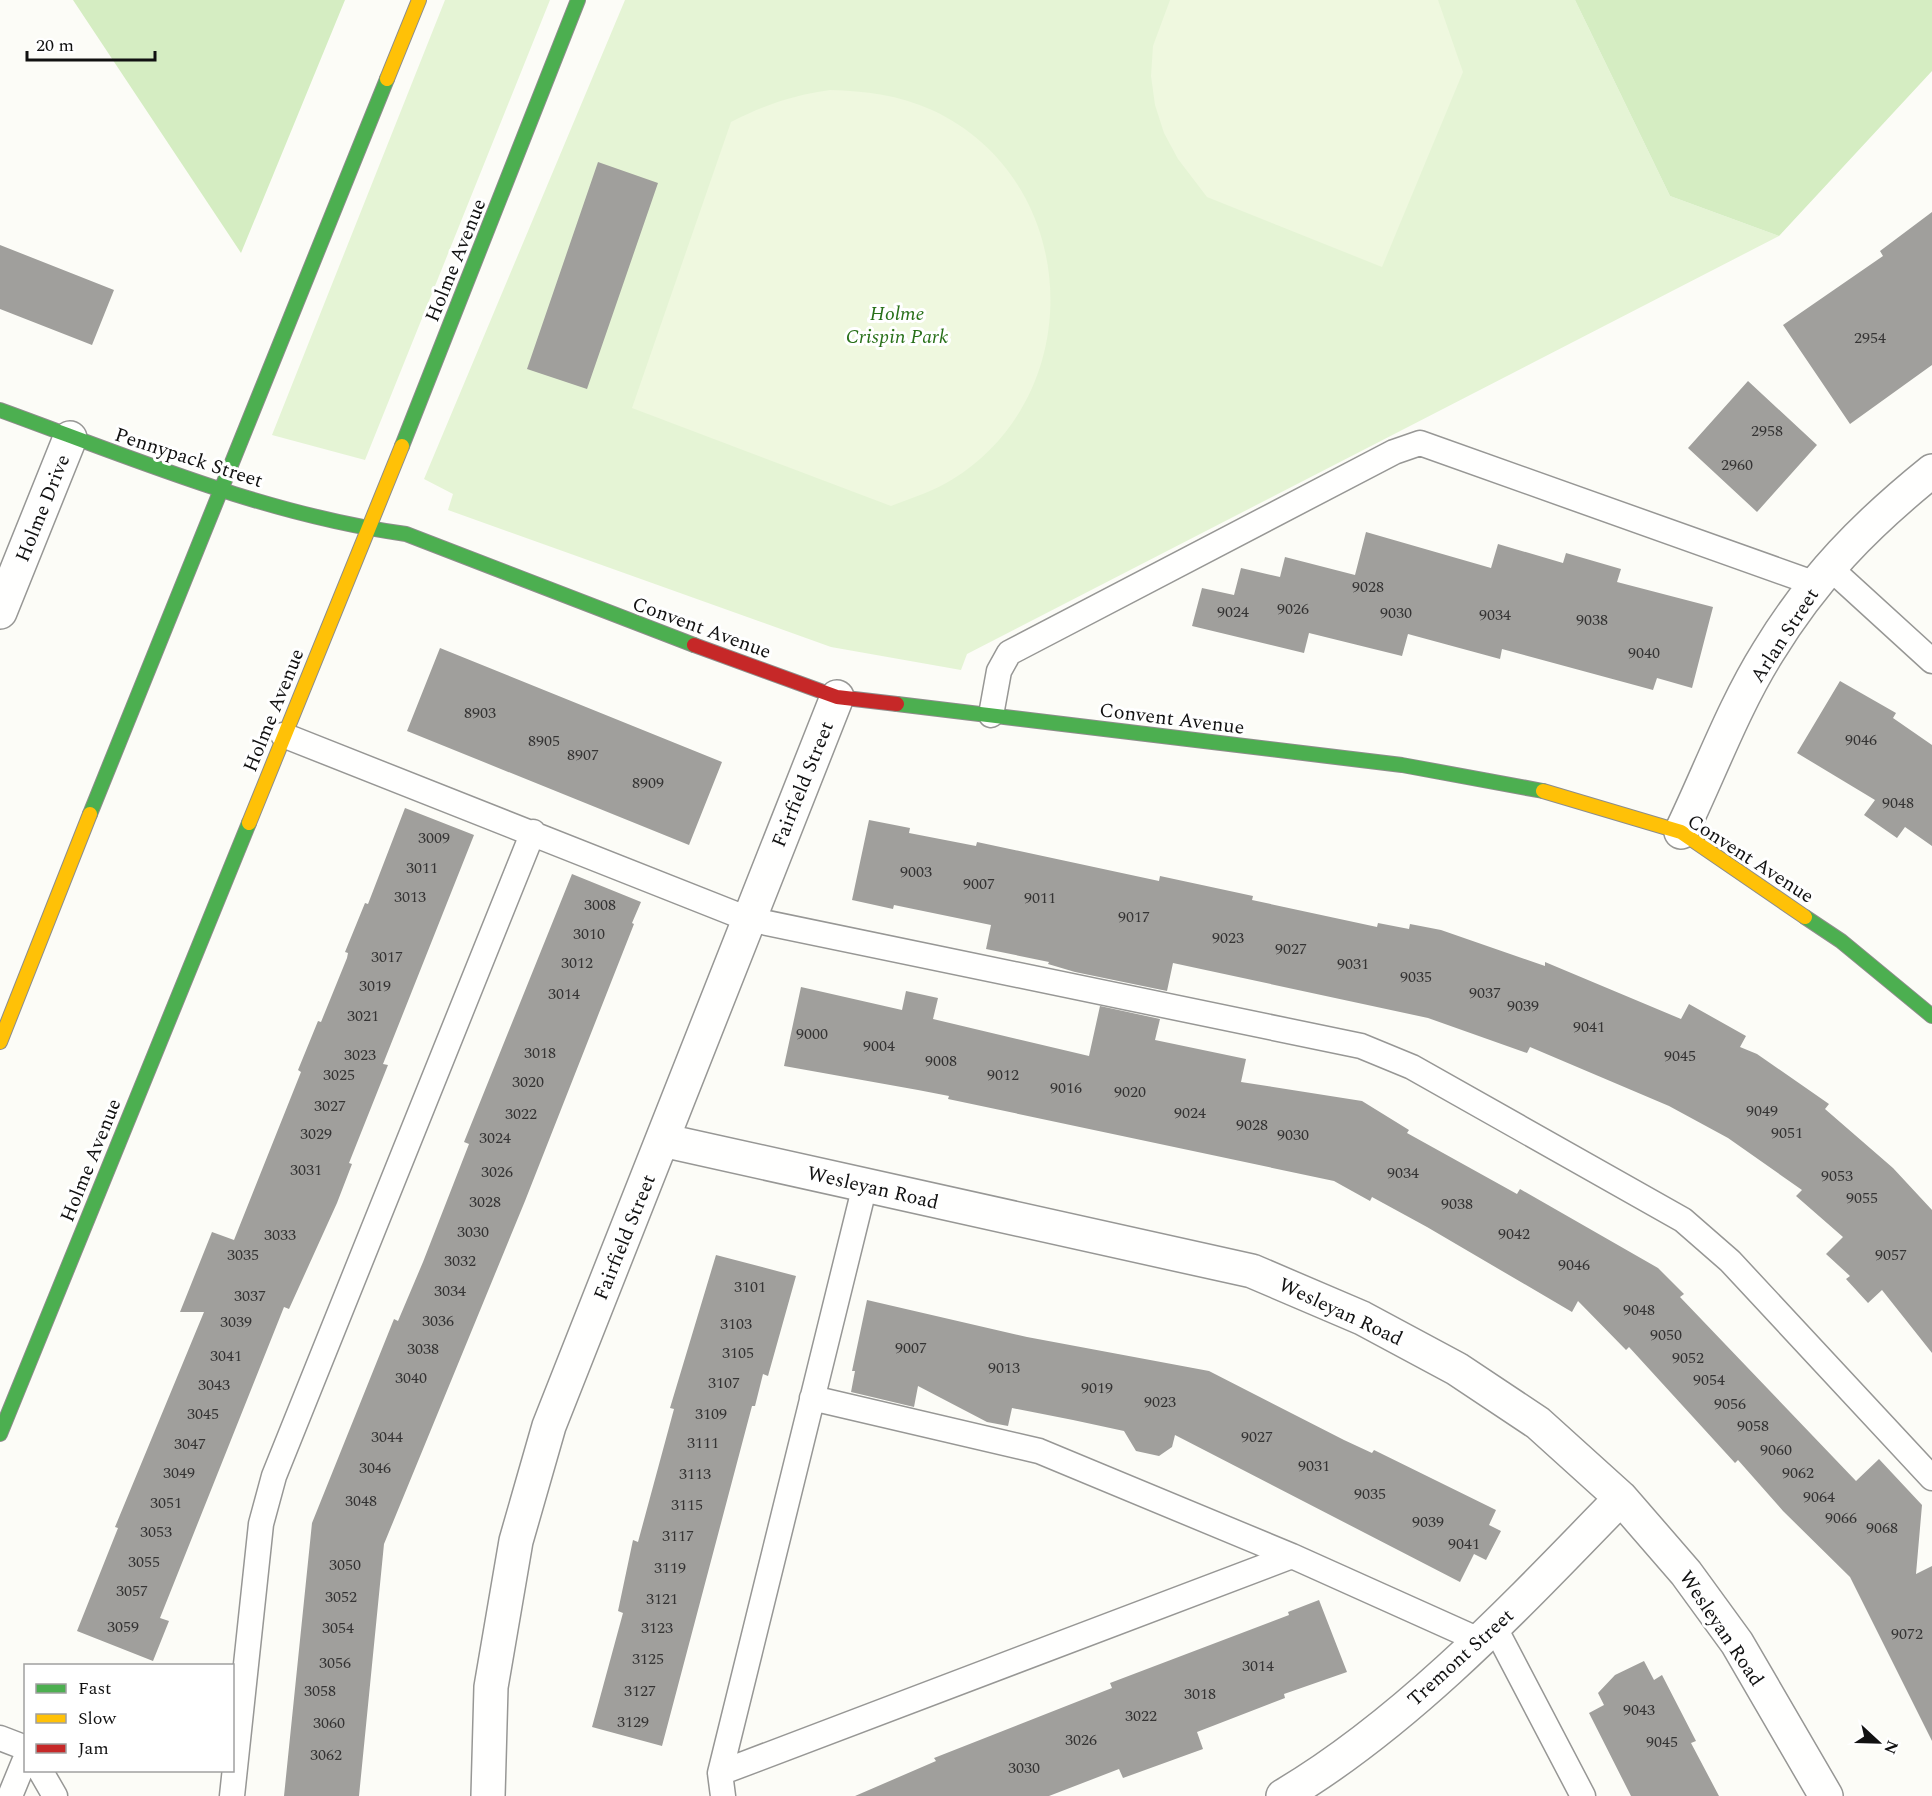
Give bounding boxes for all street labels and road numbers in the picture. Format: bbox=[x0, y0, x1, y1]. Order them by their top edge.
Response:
street label: Holme Avenue bbox=[418, 194, 494, 327]
street label: Pennypack Street bbox=[111, 420, 267, 496]
street label: Holme Drive bbox=[8, 450, 78, 567]
street label: Arlan Street bbox=[1743, 582, 1827, 689]
street label: Convent Avenue bbox=[628, 589, 775, 667]
street label: Holme Avenue bbox=[236, 644, 312, 777]
street label: Convent Avenue bbox=[1098, 695, 1246, 743]
street label: Fairfield Street bbox=[764, 717, 842, 852]
street label: Convent Avenue bbox=[1681, 807, 1820, 911]
street label: Holme Avenue bbox=[53, 1094, 129, 1227]
street label: Wesleyan Road bbox=[804, 1158, 942, 1218]
street label: Fairfield Street bbox=[586, 1170, 664, 1305]
street label: Wesleyan Road bbox=[1273, 1270, 1408, 1354]
street label: Wesleyan Road bbox=[1671, 1565, 1771, 1693]
street label: Tremont Street bbox=[1401, 1602, 1521, 1714]

